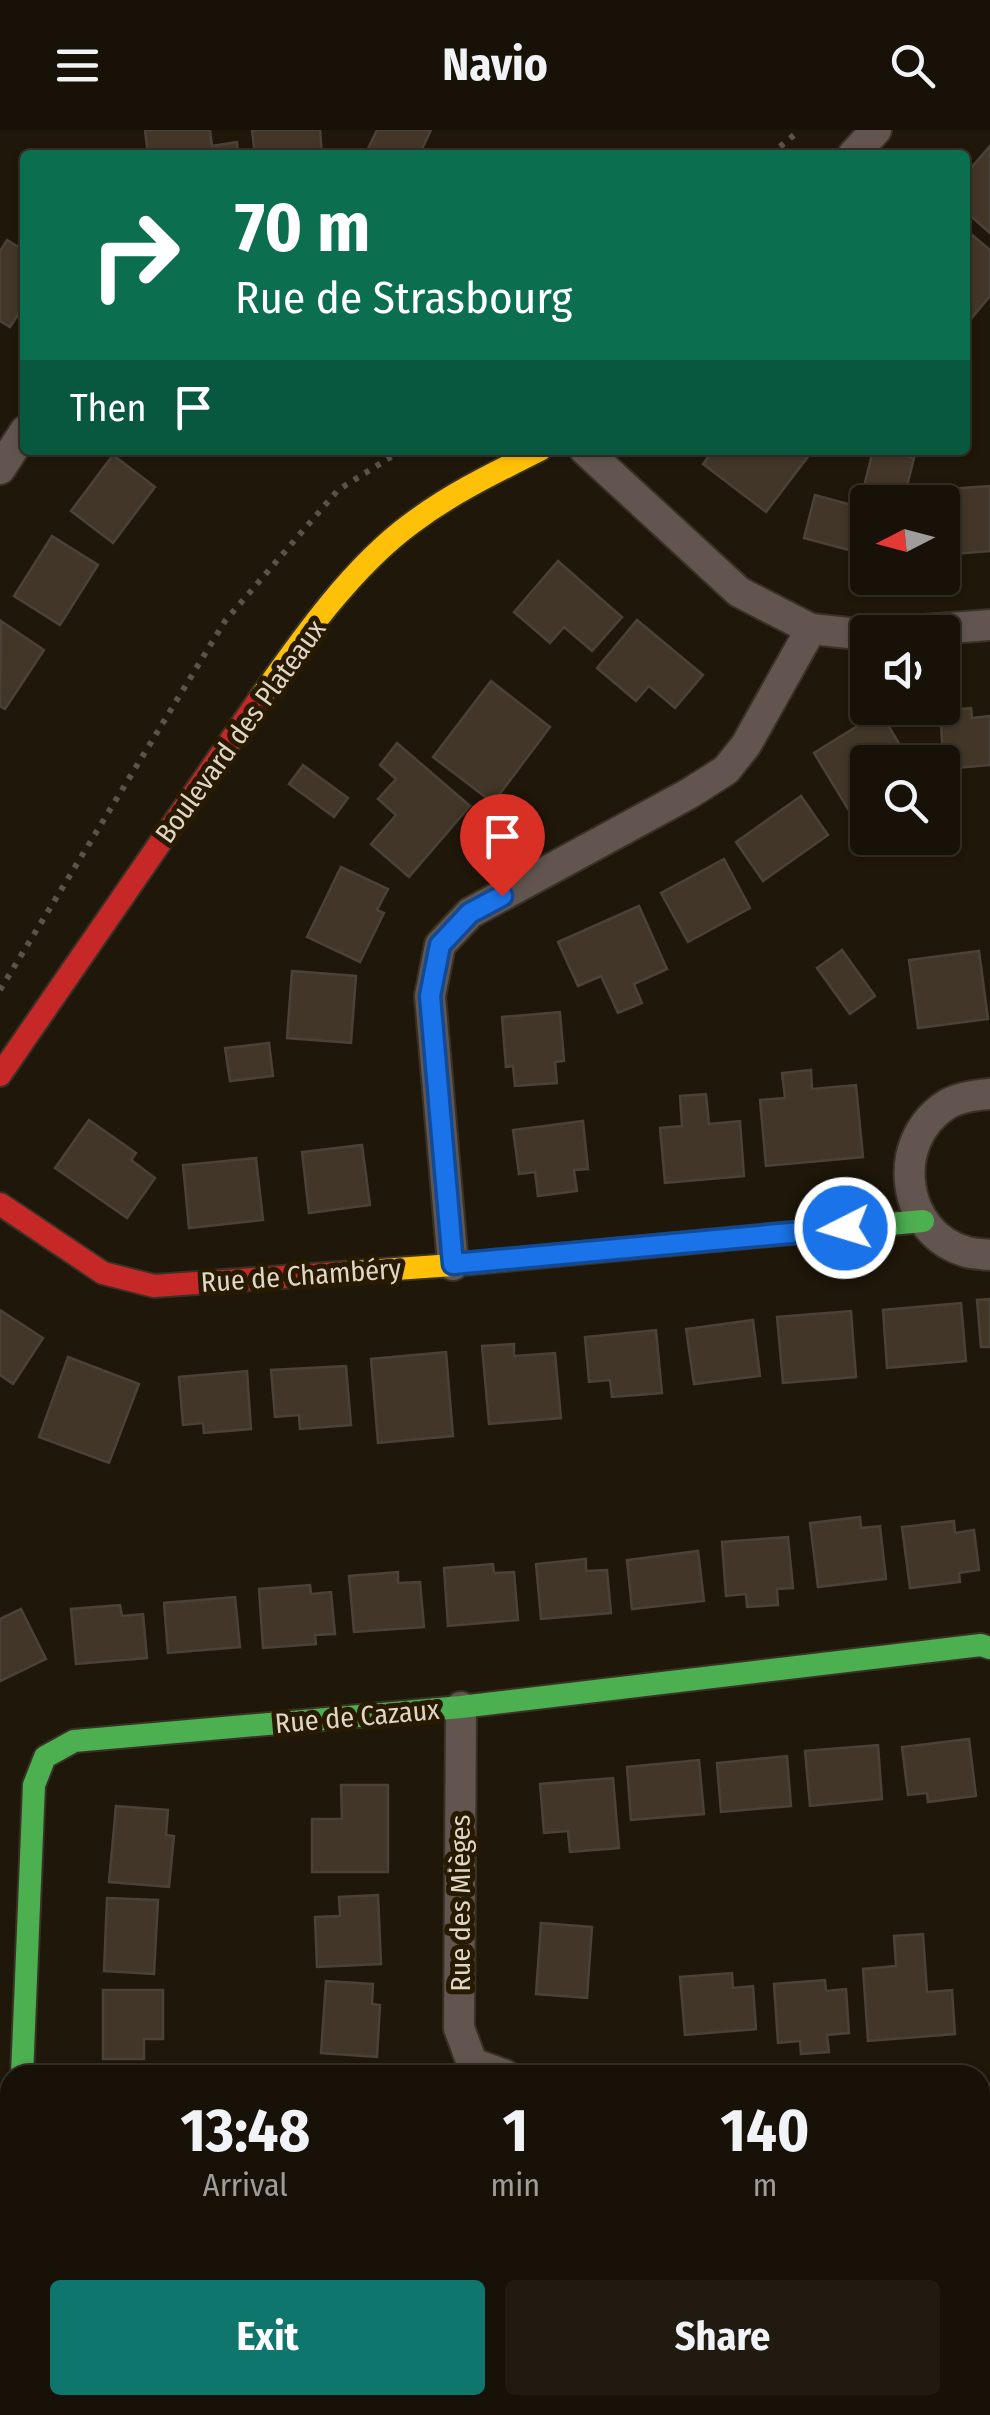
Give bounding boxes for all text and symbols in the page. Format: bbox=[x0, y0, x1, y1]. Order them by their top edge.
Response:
icon: menu bbox=[50, 38, 105, 93]
text: Navio bbox=[442, 38, 548, 92]
icon: search bbox=[885, 38, 940, 93]
text: 70 m bbox=[235, 186, 370, 270]
icon: right bbox=[70, 190, 200, 320]
text: Rue de Strasbourg bbox=[235, 271, 572, 325]
icon: arrive bbox=[166, 380, 221, 435]
text: Then bbox=[70, 385, 146, 431]
north arrow bbox=[850, 485, 960, 595]
map controls bbox=[850, 485, 960, 855]
street label: Boulevard des Plateaux bbox=[148, 613, 333, 849]
button: sound bbox=[850, 615, 960, 725]
button: search bbox=[850, 745, 960, 855]
pin bbox=[460, 794, 545, 897]
icon: arrive bbox=[475, 809, 530, 864]
position arrow bbox=[793, 1176, 897, 1280]
street label: Rue de Chambéry bbox=[200, 1252, 403, 1299]
street label: Rue de Cazaux bbox=[274, 1693, 441, 1740]
street label: Rue des Mièges bbox=[444, 1815, 477, 1992]
text: 13:48 bbox=[180, 2095, 310, 2167]
text: 1 bbox=[503, 2095, 528, 2167]
text: 140 bbox=[721, 2095, 810, 2167]
text: Arrival bbox=[203, 2166, 288, 2204]
text: min bbox=[491, 2166, 540, 2204]
text: m bbox=[753, 2166, 777, 2204]
button: Exit bbox=[50, 2280, 485, 2395]
button: Share bbox=[505, 2280, 940, 2395]

